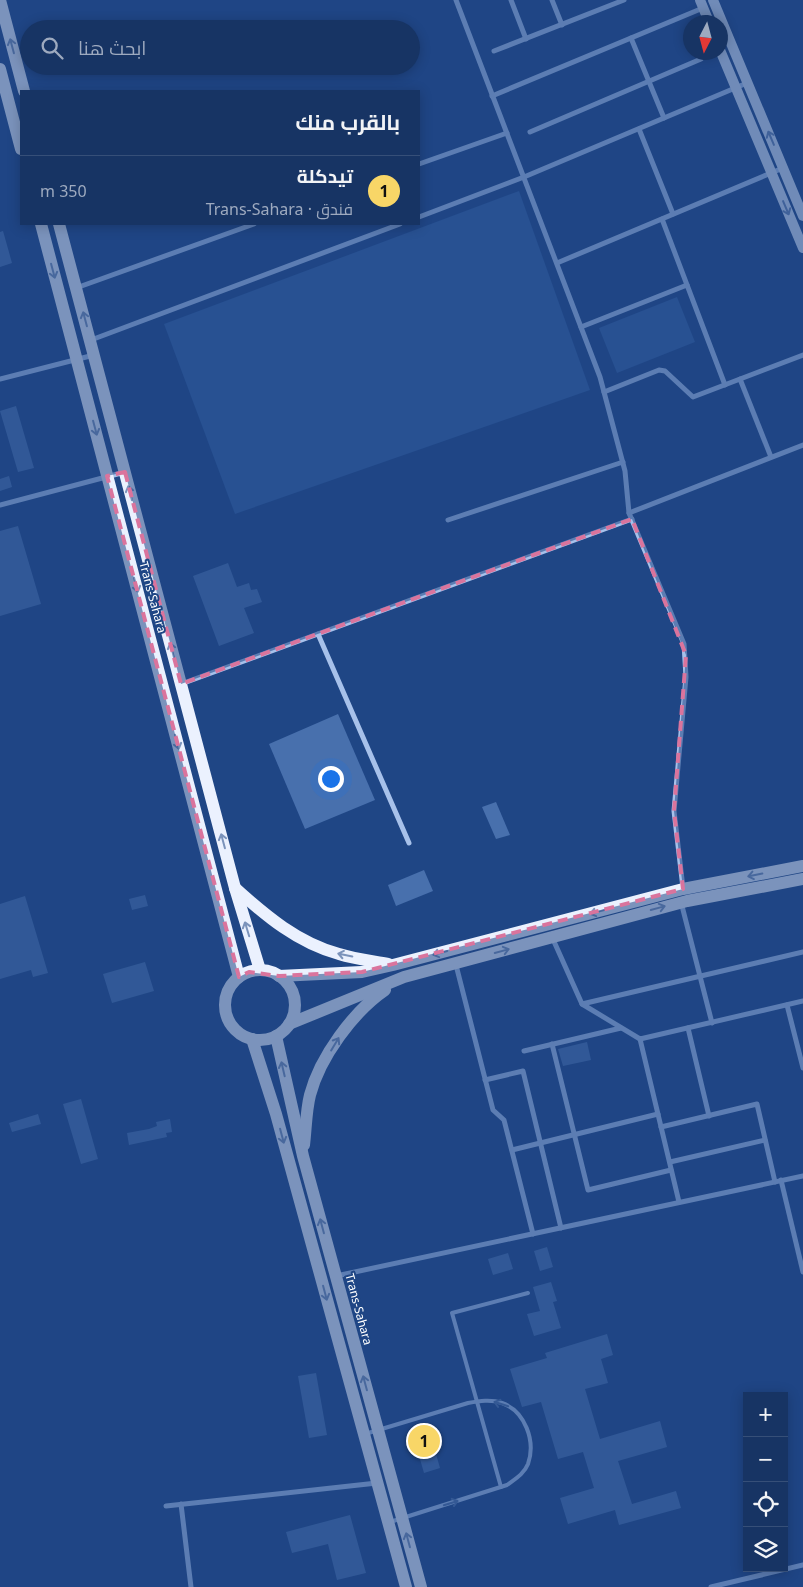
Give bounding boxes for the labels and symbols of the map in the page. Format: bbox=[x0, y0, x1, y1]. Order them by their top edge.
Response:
north arrow bbox=[683, 15, 728, 60]
one-way arrow bbox=[7, 38, 16, 54]
one-way arrow bbox=[766, 131, 775, 147]
one-way arrow bbox=[782, 200, 792, 215]
one-way arrow bbox=[49, 262, 58, 278]
one-way arrow bbox=[79, 312, 89, 328]
one-way arrow bbox=[90, 420, 100, 436]
one-way arrow bbox=[125, 486, 135, 502]
street label: Trans-Sahara bbox=[135, 559, 171, 635]
one-way arrow bbox=[132, 577, 141, 593]
one-way arrow bbox=[167, 643, 176, 659]
one-way arrow bbox=[173, 734, 183, 750]
your location bbox=[318, 766, 344, 792]
one-way arrow bbox=[217, 834, 227, 850]
one-way arrow bbox=[748, 871, 764, 880]
one-way arrow bbox=[650, 903, 666, 913]
one-way arrow bbox=[589, 908, 605, 917]
one-way arrow bbox=[242, 922, 252, 938]
one-way arrow bbox=[493, 945, 509, 955]
one-way arrow bbox=[432, 949, 448, 958]
one-way arrow bbox=[338, 950, 354, 960]
one-way arrow bbox=[331, 1037, 341, 1051]
one-way arrow bbox=[278, 1061, 288, 1077]
one-way arrow bbox=[277, 1128, 287, 1144]
one-way arrow bbox=[317, 1219, 326, 1235]
street label: Trans-Sahara bbox=[341, 1271, 377, 1347]
one-way arrow bbox=[320, 1284, 330, 1300]
one-way arrow bbox=[360, 1376, 369, 1392]
one-way arrow bbox=[494, 1399, 510, 1408]
pin: 1 bbox=[408, 1422, 440, 1460]
one-way arrow bbox=[443, 1497, 459, 1507]
one-way arrow bbox=[402, 1532, 412, 1548]

